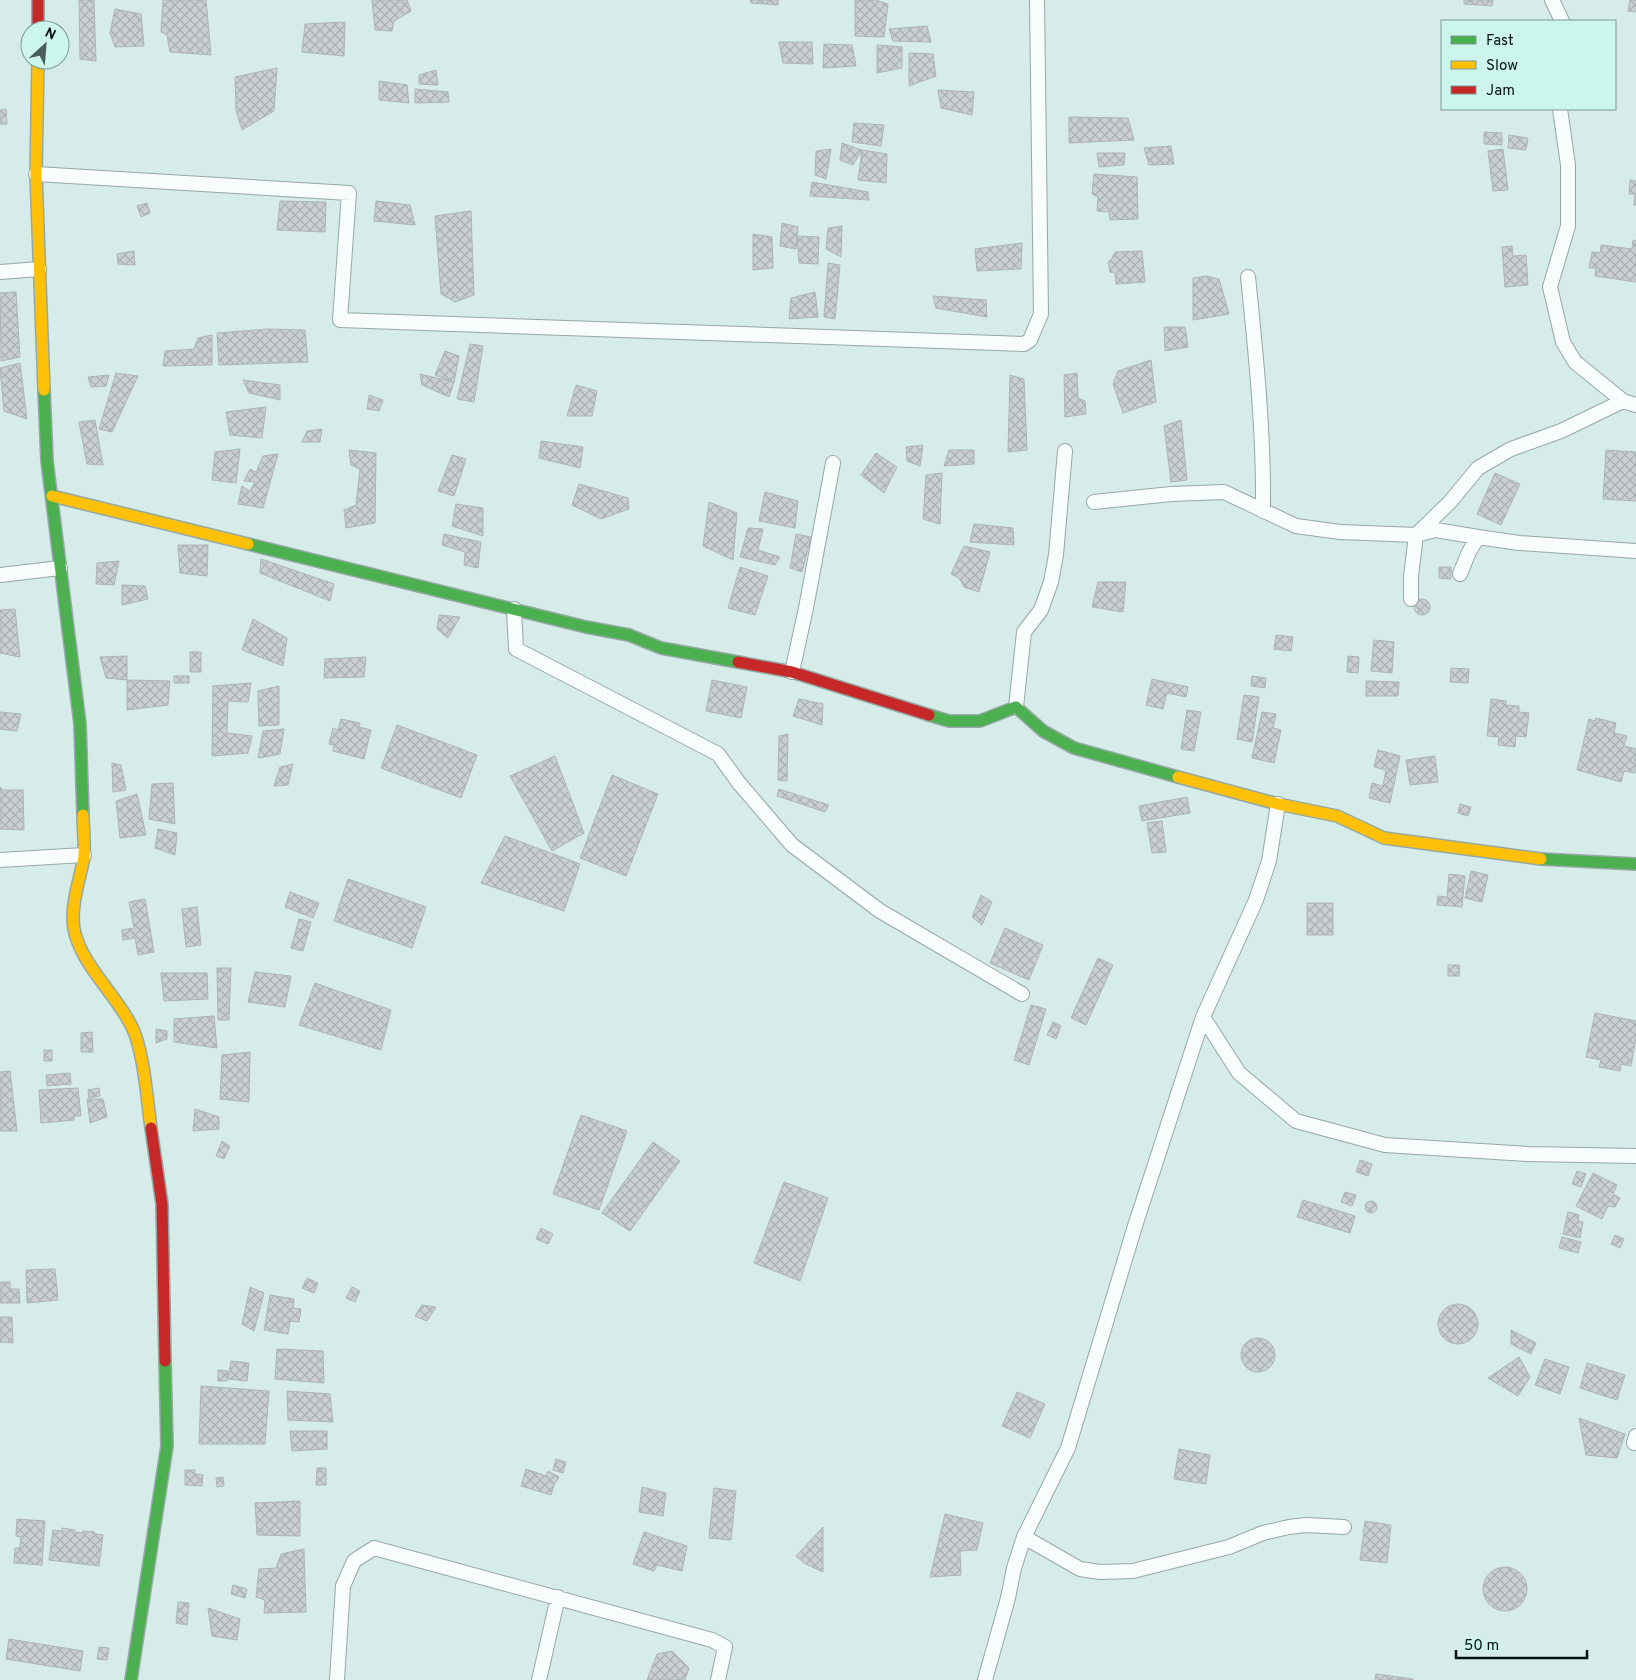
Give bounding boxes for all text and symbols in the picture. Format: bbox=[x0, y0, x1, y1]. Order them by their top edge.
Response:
north arrow bbox=[20, 20, 70, 70]
legend bbox=[1441, 20, 1616, 110]
text: N bbox=[42, 25, 58, 45]
text: Fast bbox=[1486, 32, 1514, 51]
text: Slow bbox=[1486, 57, 1518, 76]
text: Jam bbox=[1486, 82, 1515, 101]
scale bar bbox=[1456, 1628, 1587, 1660]
text: 50 m bbox=[1464, 1637, 1499, 1656]

